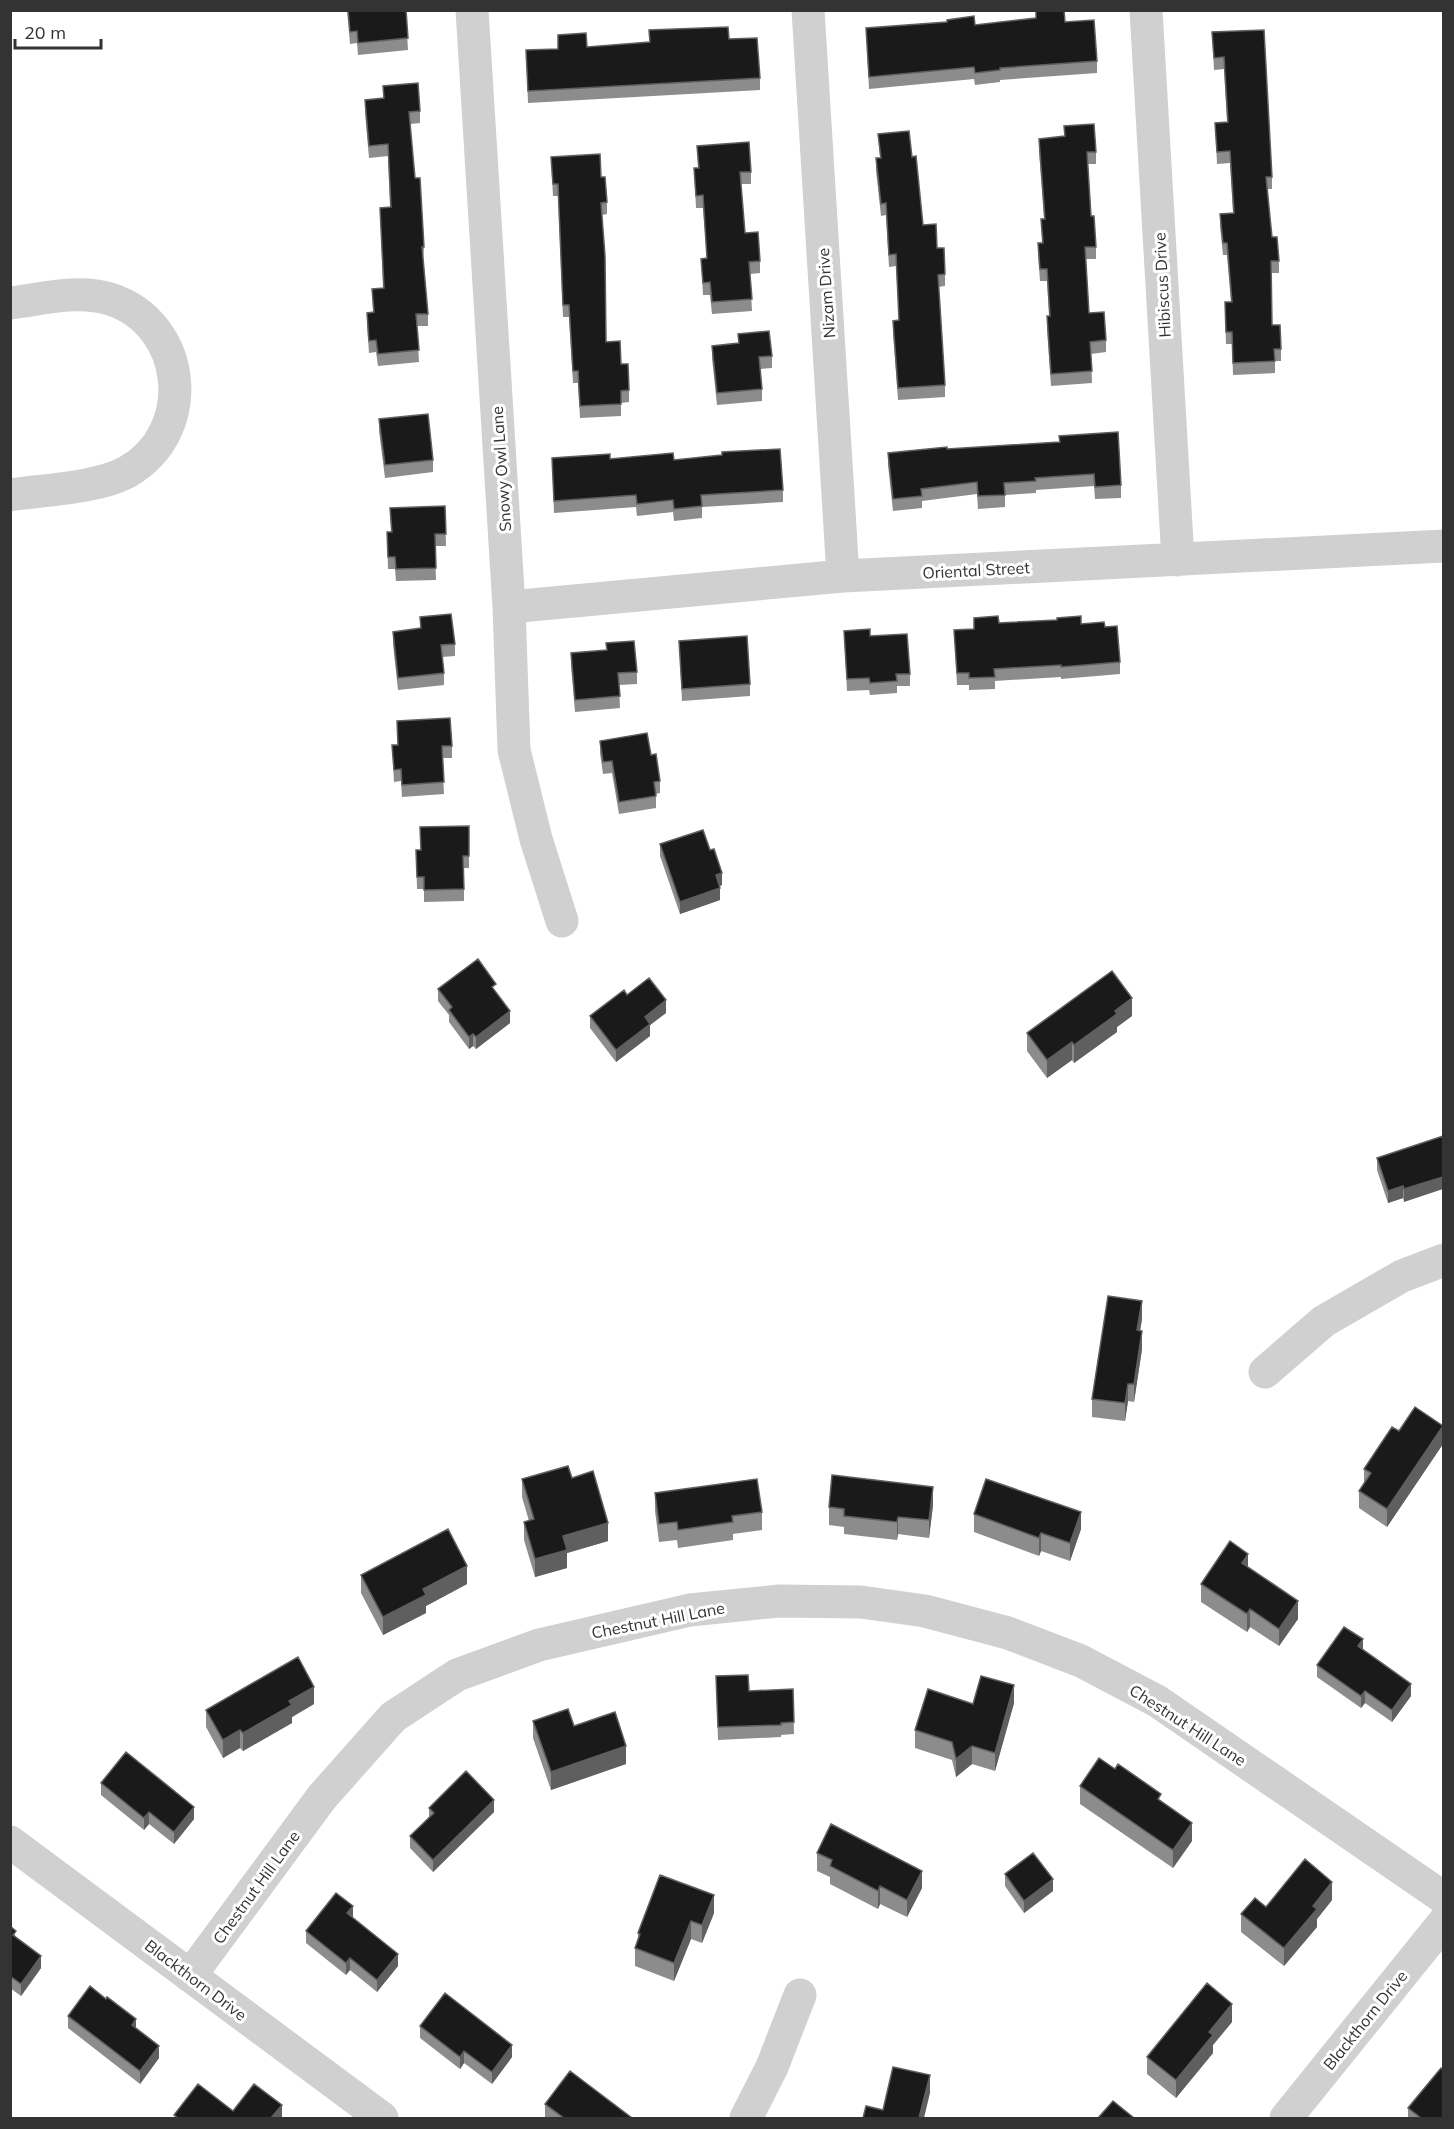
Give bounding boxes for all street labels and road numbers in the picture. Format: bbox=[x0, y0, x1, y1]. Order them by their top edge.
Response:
street label: Hibiscus Drive bbox=[1149, 232, 1175, 338]
street label: Nizam Drive bbox=[813, 247, 839, 339]
street label: Snowy Owl Lane bbox=[487, 406, 515, 532]
street label: Oriental Street bbox=[922, 557, 1031, 583]
street label: Chestnut Hill Lane bbox=[590, 1597, 726, 1643]
street label: Chestnut Hill Lane bbox=[1126, 1680, 1250, 1770]
street label: Chestnut Hill Lane bbox=[208, 1826, 304, 1948]
street label: Blackthorn Drive bbox=[141, 1935, 251, 2025]
street label: Blackthorn Drive bbox=[1319, 1966, 1411, 2074]

